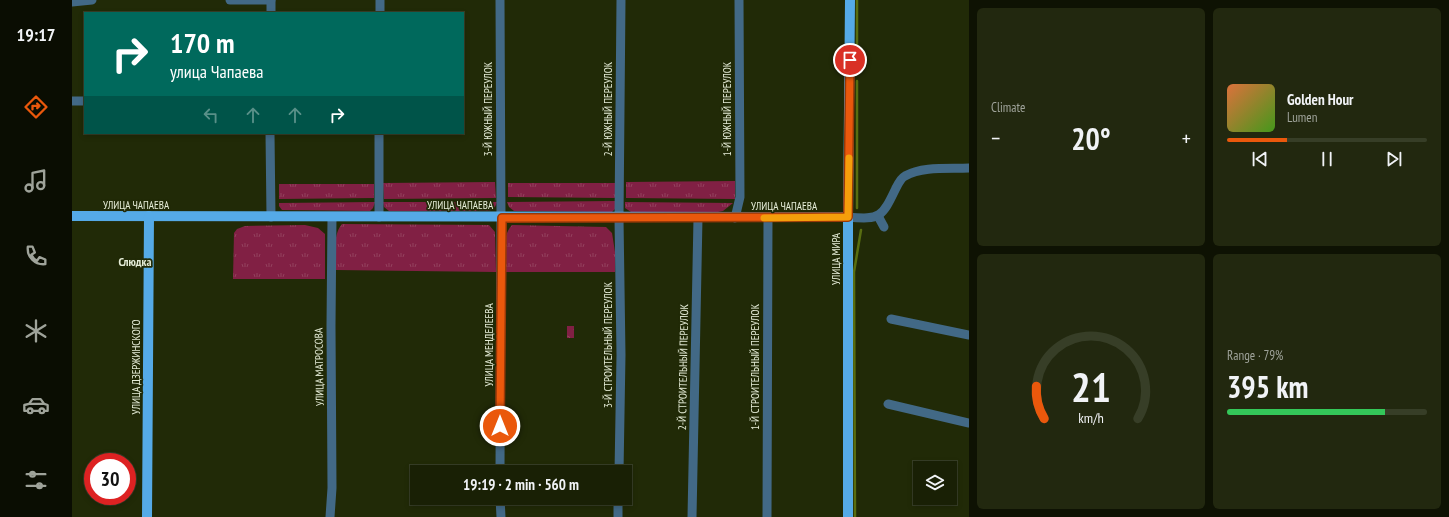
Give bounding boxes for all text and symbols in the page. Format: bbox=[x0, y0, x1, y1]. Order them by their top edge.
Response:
text: 19:17 bbox=[17, 23, 55, 46]
text: 170 m bbox=[170, 24, 234, 61]
icon: right bbox=[104, 28, 156, 80]
pin bbox=[833, 43, 867, 77]
icon: arrive bbox=[839, 49, 861, 71]
text: улица Чапаева bbox=[170, 60, 264, 83]
street label: 3-Й ЮЖНЫЙ ПЕРЕУЛОК bbox=[481, 61, 495, 156]
street label: 2-Й ЮЖНЫЙ ПЕРЕУЛОК bbox=[601, 61, 615, 156]
street label: 1-Й ЮЖНЫЙ ПЕРЕУЛОК bbox=[720, 61, 734, 156]
text: Golden Hour bbox=[1287, 90, 1354, 109]
icon: directions bbox=[22, 93, 50, 121]
text: Climate bbox=[991, 99, 1025, 116]
icon: left bbox=[200, 104, 222, 126]
icon: ahead bbox=[242, 104, 264, 126]
icon: ahead bbox=[284, 104, 306, 126]
icon: right bbox=[326, 104, 348, 126]
text: Lumen bbox=[1287, 109, 1317, 126]
text: 20° bbox=[1071, 119, 1111, 158]
text: − bbox=[991, 124, 1000, 152]
text: + bbox=[1182, 124, 1191, 152]
icon: previous bbox=[1249, 148, 1271, 170]
icon: pause bbox=[1316, 148, 1338, 170]
icon: next bbox=[1383, 148, 1405, 170]
icon: music bbox=[22, 167, 50, 195]
street label: УЛИЦА ЧАПАЕВА bbox=[103, 198, 170, 212]
street label: УЛИЦА ЧАПАЕВА bbox=[427, 198, 494, 212]
street label: УЛИЦА ЧАПАЕВА bbox=[751, 199, 818, 213]
street label: УЛИЦА МИРА bbox=[829, 232, 843, 285]
icon: phone bbox=[22, 242, 50, 270]
district label: Слюдка bbox=[119, 254, 151, 269]
street label: 3-Й СТРОИТЕЛЬНЫЙ ПЕРЕУЛОК bbox=[601, 281, 615, 408]
street label: УЛИЦА МЕНДЕЛЕЕВА bbox=[482, 303, 496, 387]
street label: 2-Й СТРОИТЕЛЬНЫЙ ПЕРЕУЛОК bbox=[675, 303, 691, 430]
street label: 1-Й СТРОИТЕЛЬНЫЙ ПЕРЕУЛОК bbox=[748, 303, 762, 430]
icon: climate bbox=[22, 317, 50, 345]
street label: УЛИЦА ДЗЕРЖИНСКОГО bbox=[129, 320, 143, 414]
street label: УЛИЦА МАТРОСОВА bbox=[311, 327, 327, 406]
text: Range · 79% bbox=[1227, 347, 1283, 364]
text: 21 bbox=[1071, 360, 1111, 413]
text: 395 km bbox=[1227, 367, 1308, 406]
icon: car bbox=[22, 391, 50, 419]
position arrow bbox=[479, 405, 521, 447]
text: km/h bbox=[1078, 408, 1104, 427]
speed limit sign: 30 bbox=[84, 453, 136, 505]
map controls bbox=[913, 461, 957, 505]
button: layers bbox=[913, 461, 957, 505]
icon: filters bbox=[22, 466, 50, 494]
text: 19:19 · 2 min · 560 m bbox=[463, 475, 579, 494]

